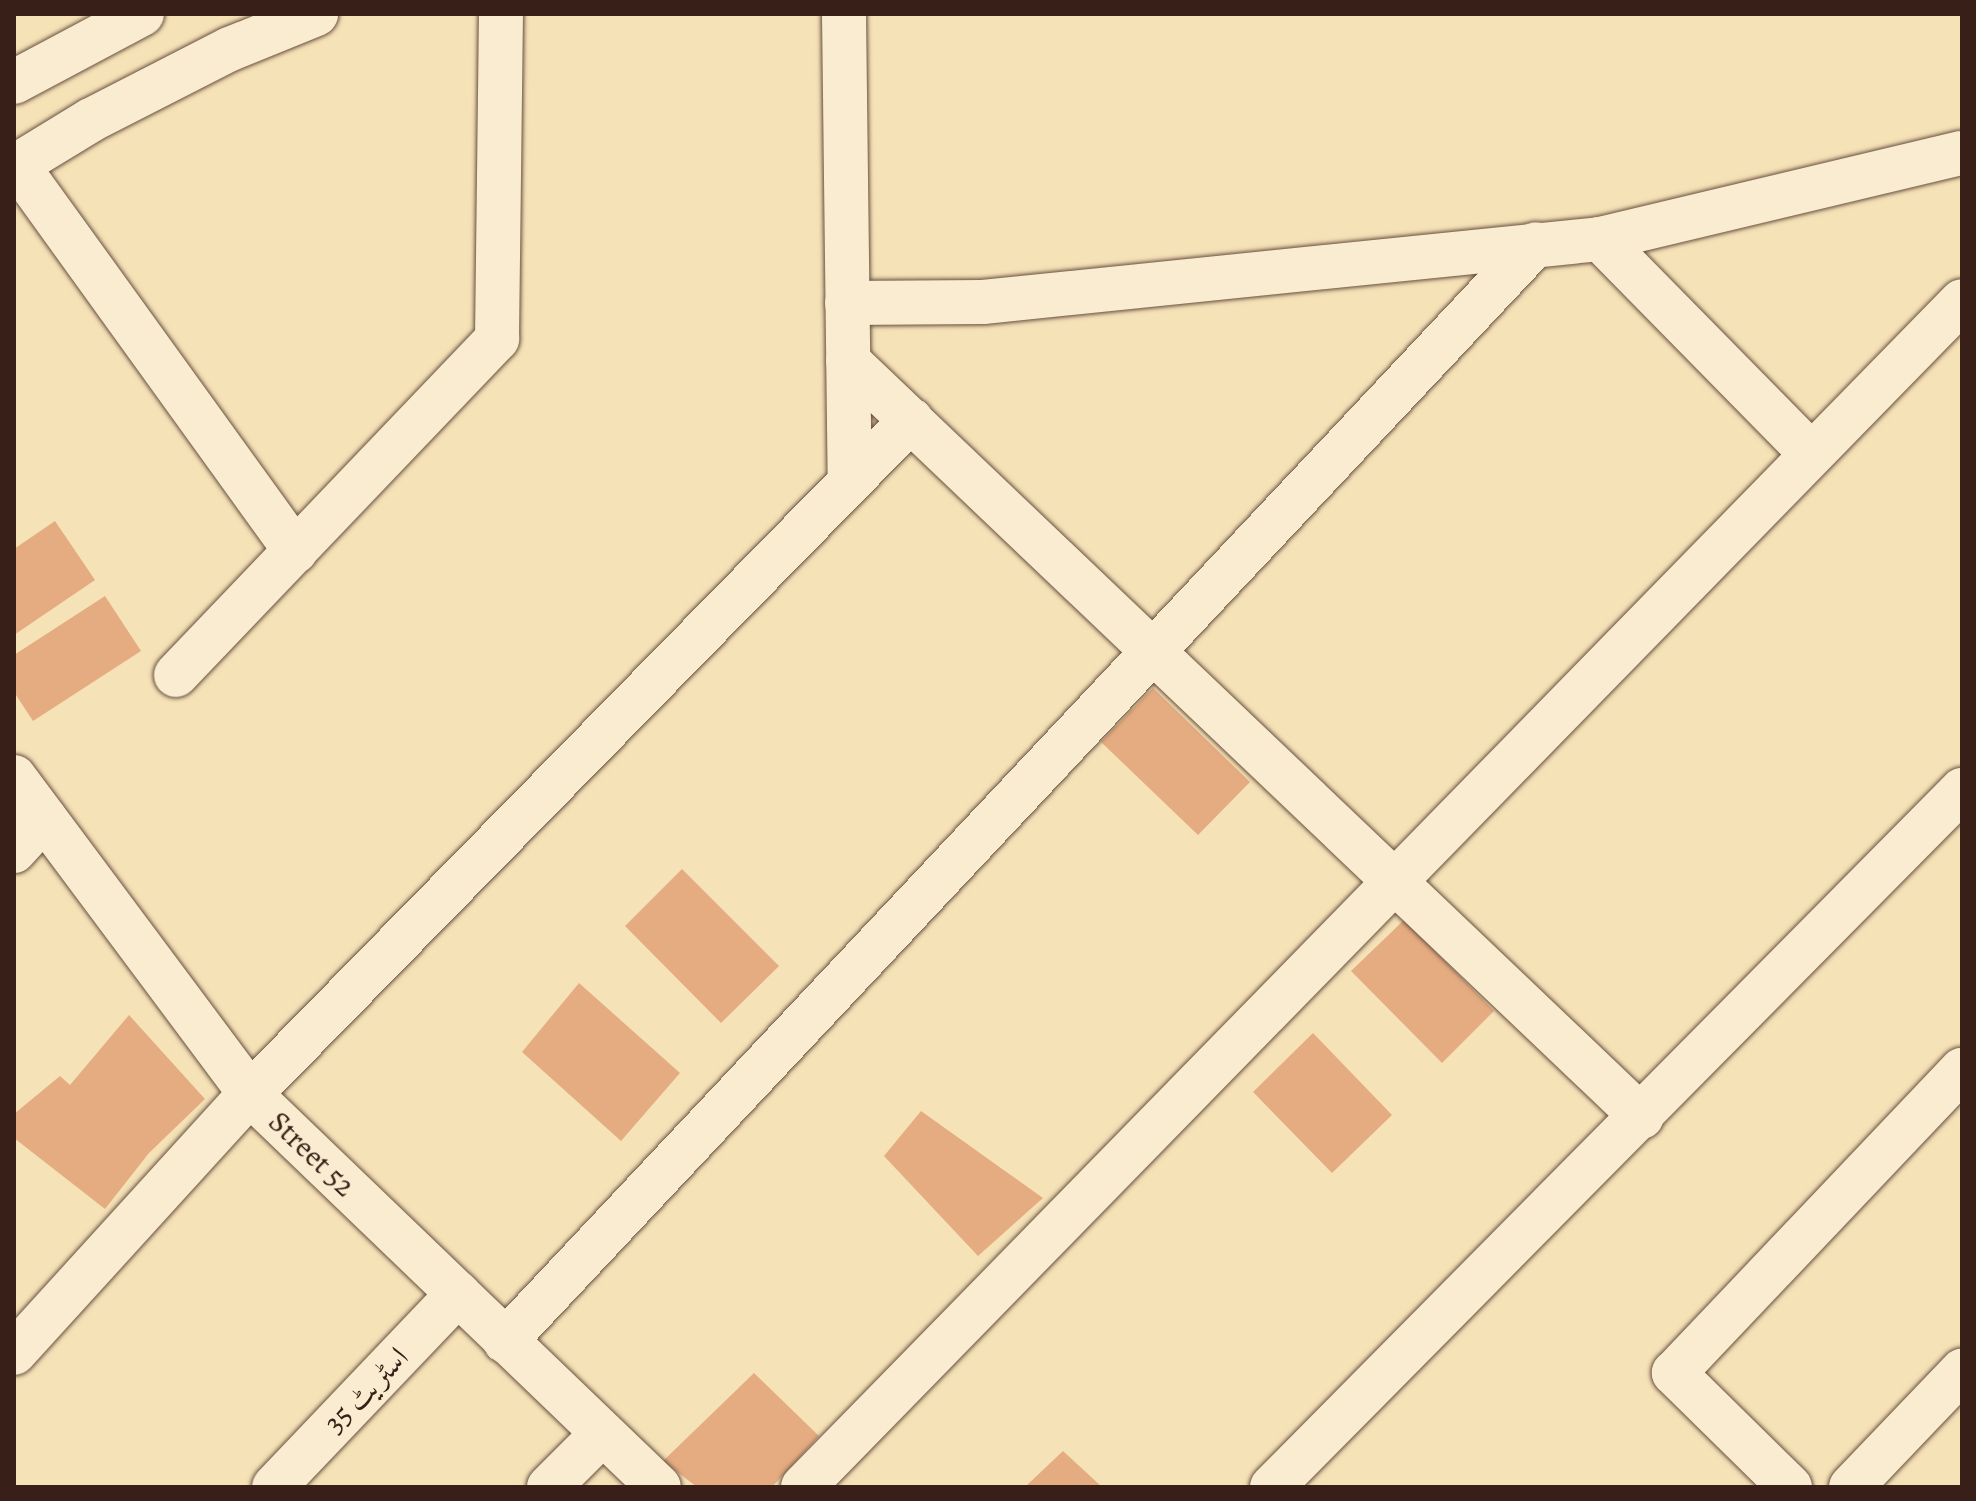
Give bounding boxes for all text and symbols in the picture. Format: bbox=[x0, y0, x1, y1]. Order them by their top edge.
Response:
street label: Street 52 bbox=[261, 1104, 363, 1204]
street label: اسٹریٹ 35 bbox=[316, 1339, 416, 1441]

